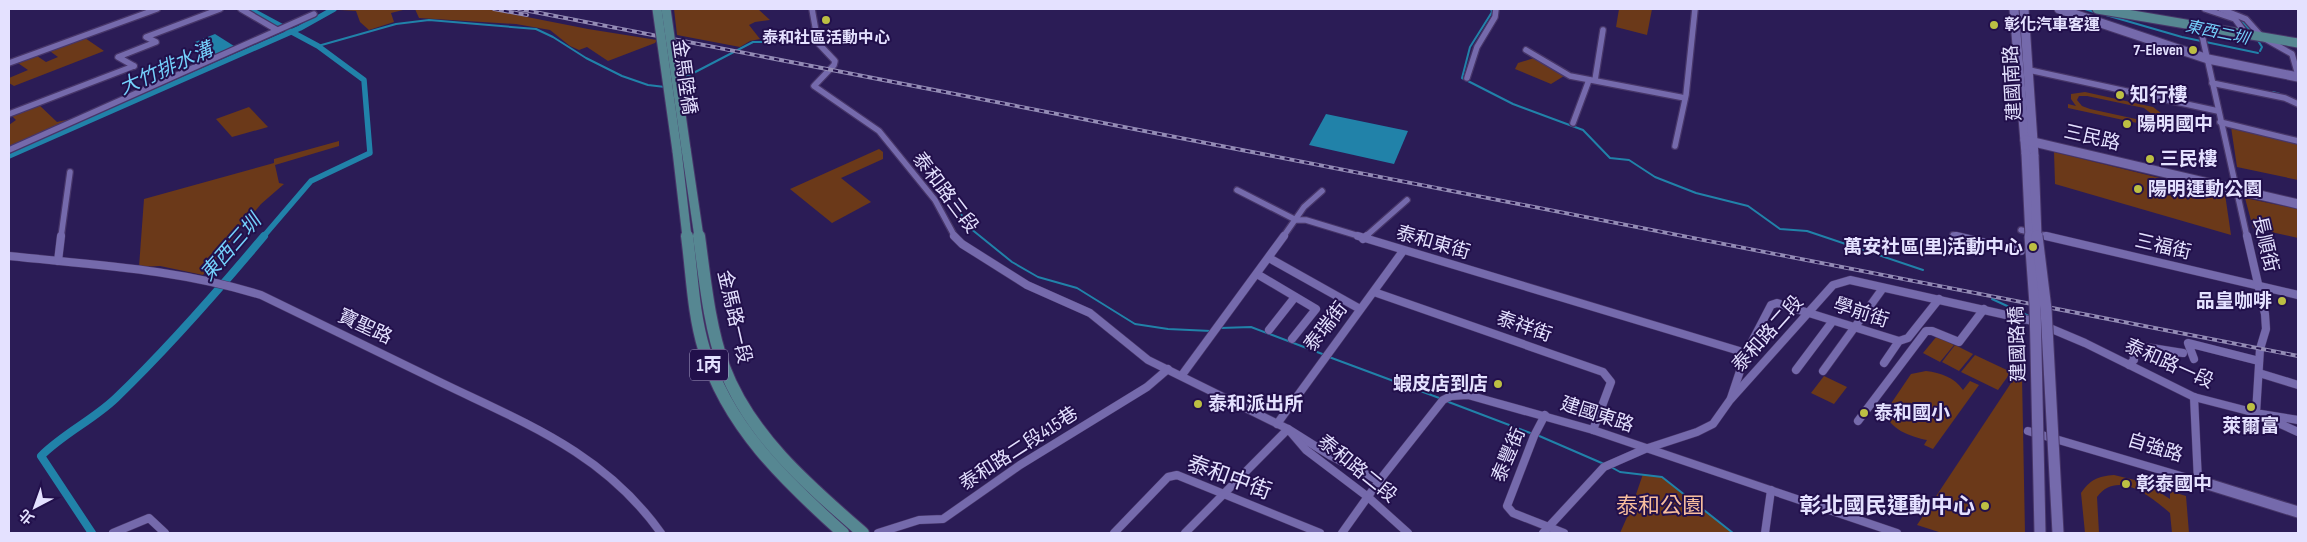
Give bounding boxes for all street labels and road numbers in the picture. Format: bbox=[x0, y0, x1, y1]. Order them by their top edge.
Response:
street label: 金馬陸橋 bbox=[667, 38, 701, 116]
street label: 建國南路 bbox=[2000, 44, 2026, 122]
street label: 三民路 bbox=[2062, 120, 2122, 156]
street label: 泰和路三段 bbox=[907, 148, 983, 238]
street label: 長順街 bbox=[2247, 214, 2283, 274]
street label: 泰和東街 bbox=[1393, 221, 1473, 265]
street label: 三福街 bbox=[2133, 229, 2193, 265]
street label: 金馬路一段 bbox=[712, 268, 756, 366]
street label: 泰和路二段 bbox=[1728, 291, 1808, 377]
street label: 學前街 bbox=[1830, 293, 1892, 333]
street label: 泰瑞街 bbox=[1299, 297, 1353, 357]
street label: 寶聖路 bbox=[334, 305, 396, 349]
street label: 建國路橋 bbox=[2005, 306, 2031, 382]
street label: 泰祥街 bbox=[1493, 307, 1555, 347]
street label: 泰和路一段 bbox=[2121, 334, 2217, 394]
road number: 1丙 bbox=[690, 350, 728, 380]
street label: 建國東路 bbox=[1557, 392, 1637, 438]
street label: 泰和路二段415巷 bbox=[956, 402, 1082, 496]
street label: 泰豐街 bbox=[1487, 424, 1531, 486]
street label: 自強路 bbox=[2124, 429, 2186, 467]
street label: 泰和路二段 bbox=[1313, 430, 1401, 508]
street label: 泰和中街 bbox=[1183, 450, 1275, 506]

